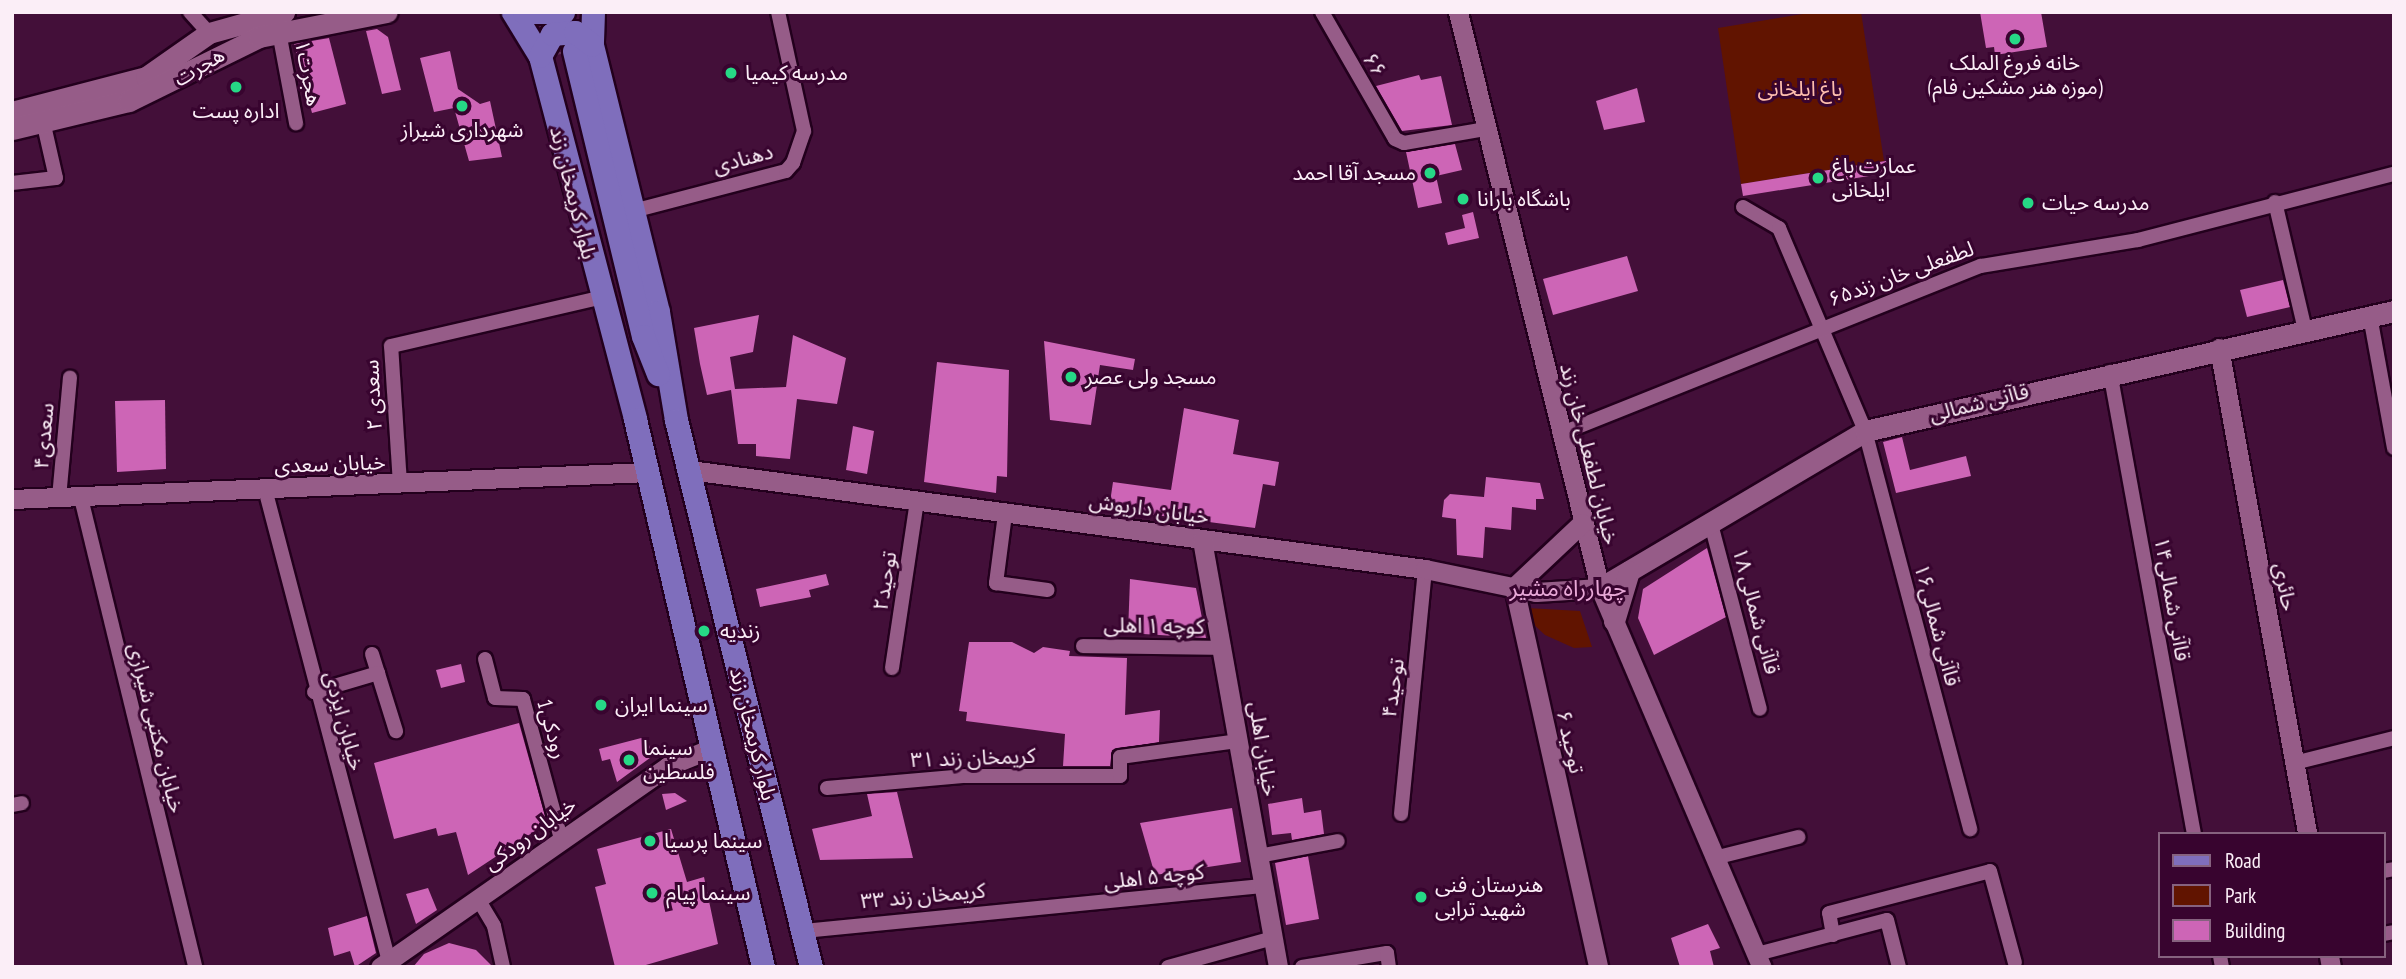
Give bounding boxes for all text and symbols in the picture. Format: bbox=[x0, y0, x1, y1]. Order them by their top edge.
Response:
marker: خانه فروغ الملک (موزه هنر مشکین فام) bbox=[2007, 31, 2023, 47]
street label: ۱هجرت bbox=[289, 38, 327, 108]
street label: هجرت bbox=[169, 42, 229, 92]
street label: ۶۶ bbox=[1357, 48, 1391, 82]
place label: خانه فروغ الملک (موزه هنر مشکین فام) bbox=[1927, 50, 2103, 100]
place label: مدرسه کیمیا bbox=[745, 60, 848, 86]
marker: مدرسه کیمیا bbox=[723, 65, 739, 81]
park label: باغ ایلخانی bbox=[1757, 76, 1843, 102]
marker: اداره پست bbox=[228, 79, 244, 95]
place label: اداره پست bbox=[193, 98, 279, 124]
marker: شهرداری شیراز bbox=[454, 98, 470, 114]
place label: شهرداری شیراز bbox=[401, 117, 523, 143]
street label: بلوار کریمخان زند bbox=[544, 124, 602, 262]
street label: دهنادی bbox=[710, 139, 776, 179]
place label: عمارت باغ ایلخانی bbox=[1832, 153, 1916, 203]
place label: مسجد آقا احمد bbox=[1293, 160, 1416, 186]
marker: مسجد آقا احمد bbox=[1422, 165, 1438, 181]
marker: عمارت باغ ایلخانی bbox=[1810, 170, 1826, 186]
place label: باشگاه بارانا bbox=[1477, 186, 1571, 212]
place label: مدرسه حیات bbox=[2042, 190, 2150, 216]
marker: باشگاه بارانا bbox=[1455, 191, 1471, 207]
marker: مدرسه حیات bbox=[2020, 195, 2036, 211]
street label: لطفعلی خان زند۶۵ bbox=[1825, 236, 1977, 312]
street label: سعدی ۲ bbox=[359, 359, 387, 431]
street label: خیابان لطفعلی خان زند bbox=[1554, 361, 1624, 547]
place label: مسجد ولی عصر bbox=[1085, 364, 1216, 390]
marker: مسجد ولی عصر bbox=[1063, 369, 1079, 385]
street label: قاآنی شمالی bbox=[1927, 378, 2031, 428]
street label: سعدی۴ bbox=[29, 402, 59, 470]
street label: خیابان سعدی bbox=[274, 449, 386, 479]
street label: خیابان داریوش bbox=[1088, 488, 1210, 530]
street label: قاآنی شمالی۱۴ bbox=[2149, 535, 2195, 663]
street label: ۱۸ قاآنی شمالی bbox=[1727, 545, 1785, 677]
street label: توحید۲ bbox=[868, 550, 902, 612]
street label: قاآنی شمالی۱۶ bbox=[1909, 561, 1965, 689]
street label: حائری bbox=[2268, 561, 2302, 613]
district label: چهارراه مشیر bbox=[1509, 574, 1627, 602]
street label: کوچه ۱ اهلی bbox=[1103, 613, 1205, 639]
place label: زندیه bbox=[720, 618, 760, 644]
marker: زندیه bbox=[694, 621, 714, 641]
street label: خیابان مکتبی شیرازی bbox=[123, 640, 189, 816]
street label: توحید۴ bbox=[1376, 657, 1410, 719]
street label: بلوار کریمخان زند bbox=[724, 665, 782, 803]
street label: خیابان ایزدی bbox=[319, 669, 369, 773]
place label: سینما ایران bbox=[615, 692, 708, 718]
street label: 1رودکی bbox=[532, 696, 572, 762]
marker: سینما ایران bbox=[593, 697, 609, 713]
street label: خیابان اهلی bbox=[1243, 700, 1283, 798]
street label: ۶ توحید bbox=[1551, 708, 1589, 776]
place label: سینما فلسطین bbox=[643, 735, 715, 785]
street label: کریمخان زند ۳۱ bbox=[910, 743, 1036, 773]
marker: سینما فلسطین bbox=[621, 752, 637, 768]
street label: خیابان رودکی bbox=[479, 792, 581, 876]
place label: سینما پرسیا bbox=[664, 828, 763, 854]
legend bbox=[2158, 832, 2385, 958]
marker: سینما پرسیا bbox=[642, 833, 658, 849]
text: Road bbox=[2225, 847, 2261, 874]
street label: کوچه ۵ اهلی bbox=[1103, 859, 1205, 895]
place label: هنرستان فنی شهید ترابی bbox=[1435, 872, 1543, 922]
street label: کریمخان زند ۳۳ bbox=[859, 878, 987, 914]
place label: سینما پیام bbox=[666, 880, 751, 906]
text: Park bbox=[2225, 882, 2256, 909]
marker: سینما پیام bbox=[644, 885, 660, 901]
marker: هنرستان فنی شهید ترابی bbox=[1413, 889, 1429, 905]
text: Building bbox=[2225, 917, 2285, 944]

